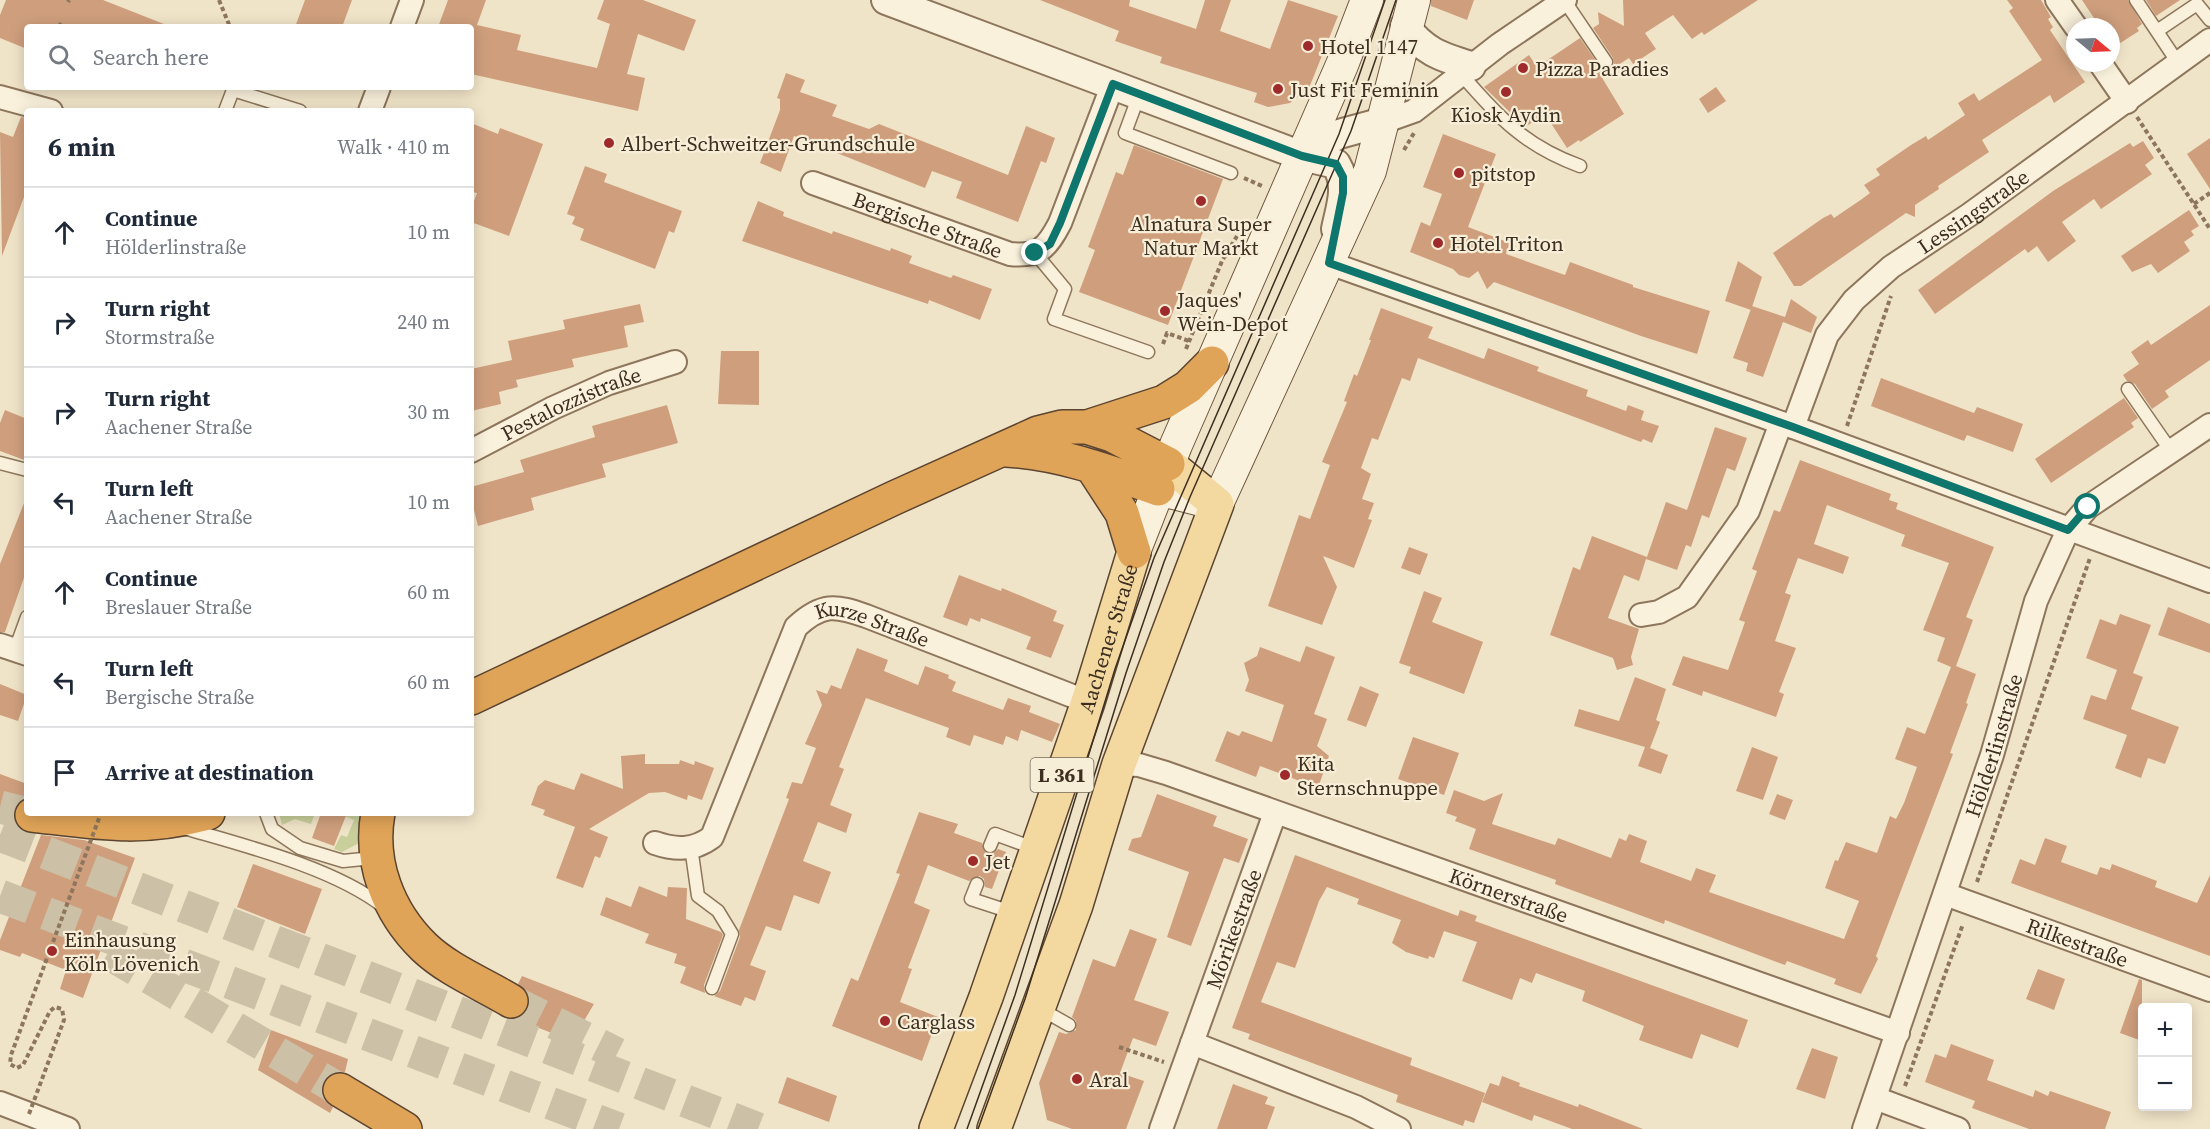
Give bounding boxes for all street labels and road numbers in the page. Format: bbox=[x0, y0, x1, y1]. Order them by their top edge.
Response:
street label: Lessingstraße bbox=[1911, 162, 2034, 260]
street label: Bergische Straße bbox=[849, 184, 1007, 265]
street label: Pestalozzistraße bbox=[496, 359, 644, 447]
street label: Aachener Straße bbox=[1071, 560, 1144, 717]
street label: Kurze Straße bbox=[810, 594, 934, 654]
street label: Hölderlinstraße bbox=[1957, 670, 2029, 821]
road number: L 361 bbox=[1030, 758, 1094, 792]
street label: Körnerstraße bbox=[1445, 860, 1572, 929]
street label: Mörikestraße bbox=[1198, 865, 1268, 993]
street label: Rilkestraße bbox=[2023, 910, 2133, 974]

